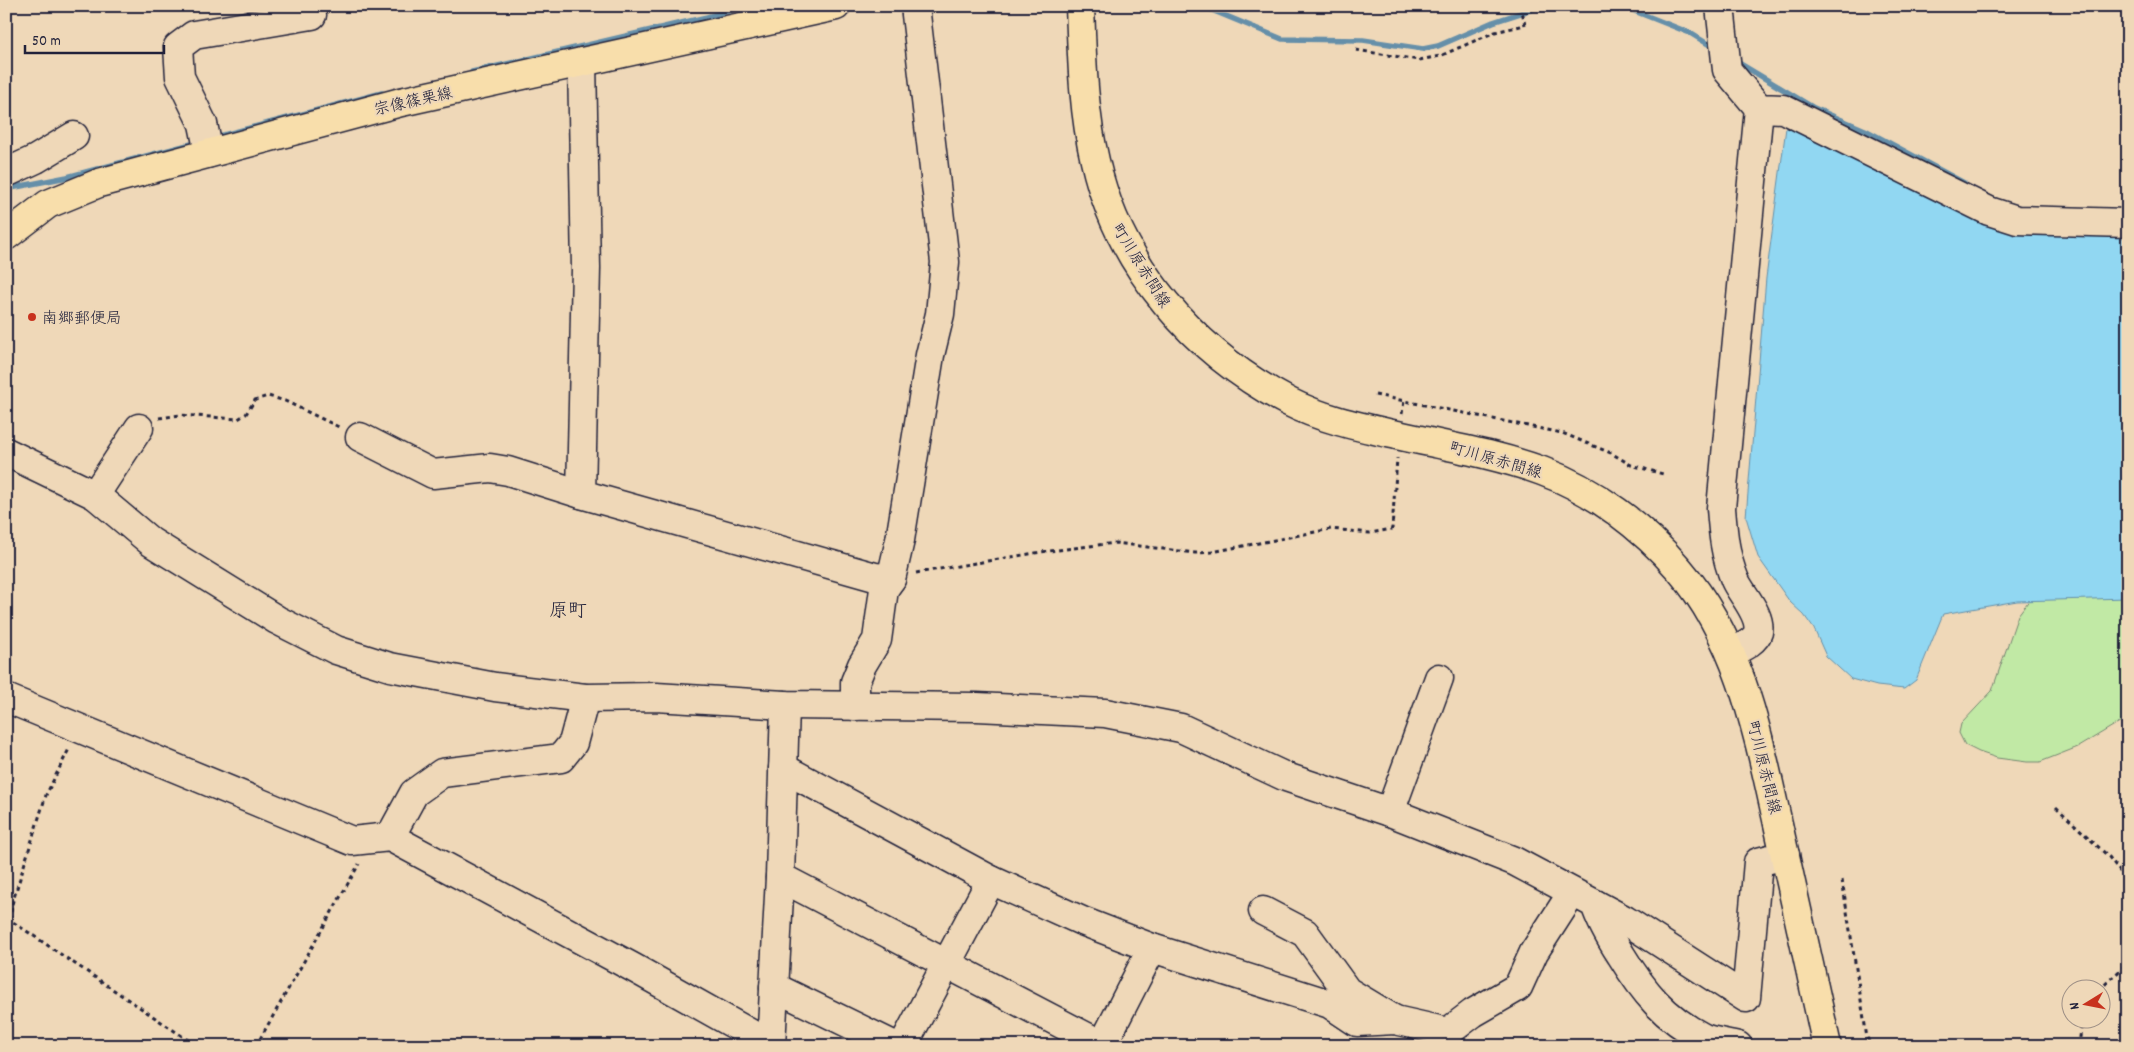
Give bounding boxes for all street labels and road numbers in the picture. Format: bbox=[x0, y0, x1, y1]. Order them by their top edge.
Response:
street label: 宗像篠栗線 bbox=[372, 82, 455, 123]
street label: 町川原赤間線 bbox=[1105, 220, 1175, 313]
street label: 町川原赤間線 bbox=[1446, 437, 1545, 486]
street label: 町川原赤間線 bbox=[1740, 718, 1785, 817]

